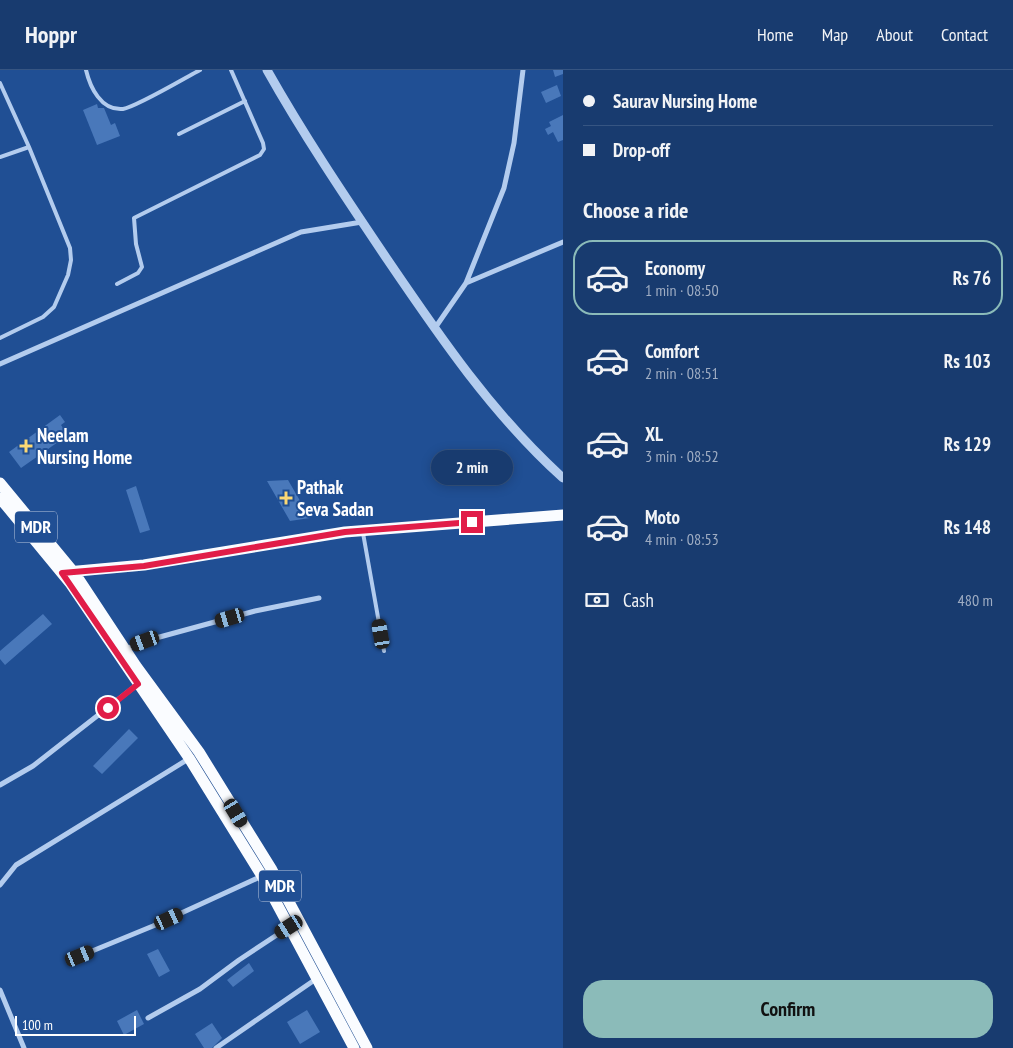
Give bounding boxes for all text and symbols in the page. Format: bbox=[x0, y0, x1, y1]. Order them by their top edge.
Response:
text: Hoppr bbox=[25, 19, 77, 50]
text: Home bbox=[757, 23, 794, 46]
text: Map bbox=[822, 23, 848, 46]
text: About bbox=[876, 23, 913, 46]
text: Contact bbox=[941, 23, 988, 46]
text: Saurav Nursing Home bbox=[613, 89, 757, 113]
text: Drop-off bbox=[613, 138, 670, 162]
text: Choose a ride bbox=[583, 196, 688, 224]
icon: car bbox=[585, 255, 630, 300]
text: Economy bbox=[645, 256, 705, 280]
text: Rs 76 bbox=[953, 266, 991, 290]
text: 1 min · 08:50 bbox=[645, 280, 719, 300]
icon: car bbox=[585, 338, 630, 383]
text: Comfort bbox=[645, 339, 699, 363]
text: Rs 103 bbox=[944, 349, 991, 373]
text: 2 min · 08:51 bbox=[645, 363, 719, 383]
icon: car bbox=[585, 421, 630, 466]
text: XL bbox=[645, 422, 663, 446]
place label: Neelam Nursing Home bbox=[37, 423, 132, 469]
text: Rs 129 bbox=[944, 432, 991, 456]
marker: Neelam Nursing Home bbox=[19, 439, 33, 453]
text: 3 min · 08:52 bbox=[645, 446, 719, 466]
callout: 2 min bbox=[431, 450, 513, 484]
text: 2 min bbox=[456, 457, 488, 477]
place label: Pathak Seva Sadan bbox=[297, 475, 374, 521]
marker: Pathak Seva Sadan bbox=[279, 491, 293, 505]
icon: car bbox=[585, 504, 630, 549]
text: Moto bbox=[645, 505, 680, 529]
route end bbox=[461, 511, 483, 533]
road number: MDR bbox=[15, 512, 57, 542]
text: Rs 148 bbox=[944, 515, 991, 539]
text: 4 min · 08:53 bbox=[645, 529, 719, 549]
icon: cash bbox=[583, 586, 611, 614]
text: Cash bbox=[623, 588, 654, 612]
text: 480 m bbox=[958, 590, 993, 610]
car bbox=[213, 607, 246, 629]
car bbox=[371, 618, 390, 650]
car bbox=[128, 629, 161, 653]
route start bbox=[97, 697, 119, 719]
car bbox=[221, 796, 250, 830]
road number: MDR bbox=[259, 870, 301, 901]
car bbox=[152, 906, 185, 932]
car bbox=[272, 913, 305, 941]
car bbox=[63, 943, 96, 969]
button: Confirm bbox=[583, 980, 993, 1038]
scale bar bbox=[15, 1013, 136, 1036]
text: 100 m bbox=[22, 1016, 53, 1034]

